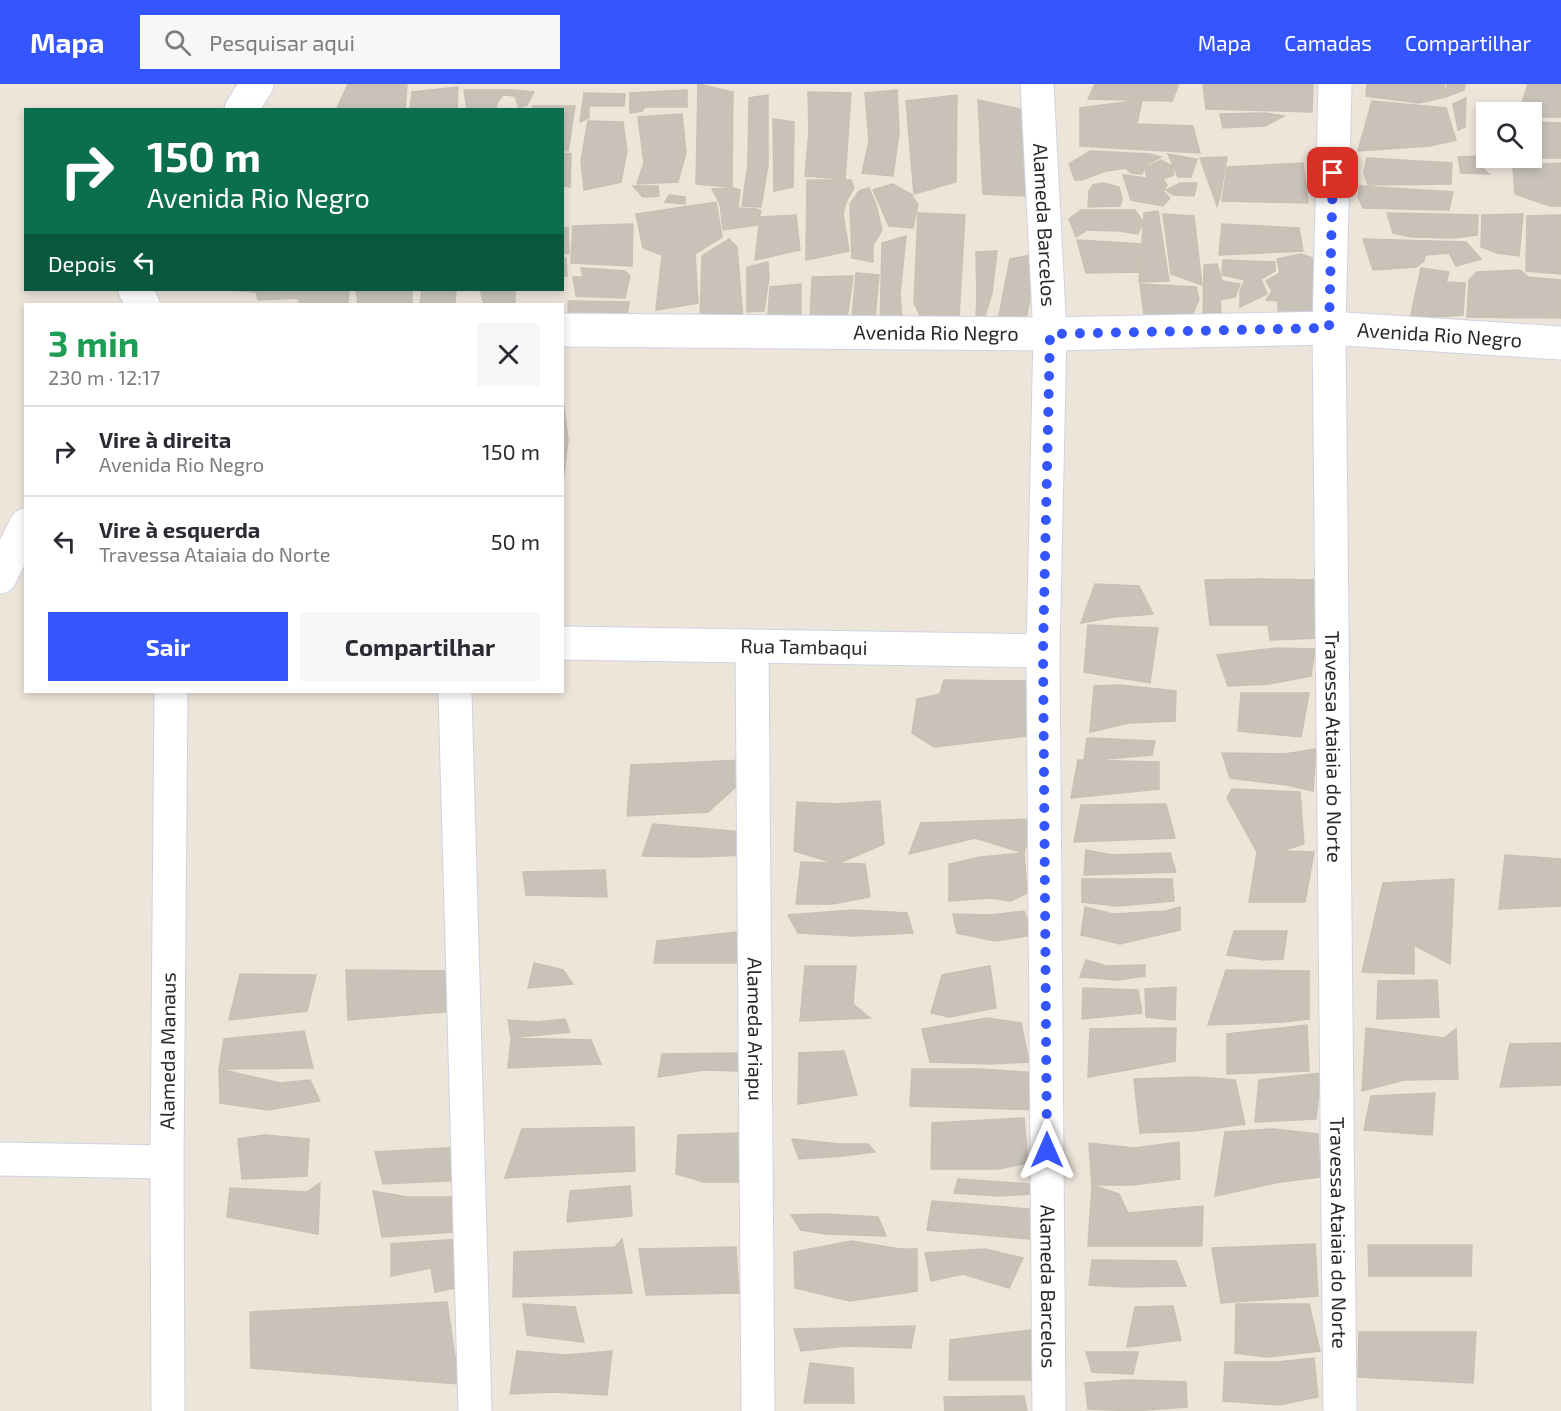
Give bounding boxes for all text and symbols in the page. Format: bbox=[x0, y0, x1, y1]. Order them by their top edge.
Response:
search box bbox=[140, 15, 560, 69]
text: Mapa bbox=[30, 25, 104, 59]
icon: search bbox=[161, 26, 194, 59]
text: Pesquisar aqui bbox=[209, 29, 355, 55]
text: Mapa bbox=[1198, 30, 1251, 55]
text: Camadas bbox=[1284, 30, 1372, 55]
text: Compartilhar bbox=[1405, 30, 1531, 55]
map controls bbox=[1476, 102, 1542, 168]
button: search bbox=[1476, 102, 1542, 168]
text: 150 m bbox=[147, 130, 261, 180]
icon: right bbox=[48, 132, 126, 210]
street label: Alameda Barcelos bbox=[1029, 142, 1062, 307]
pin bbox=[1307, 147, 1358, 198]
icon: arrive bbox=[1316, 156, 1349, 189]
text: Avenida Rio Negro bbox=[147, 181, 370, 213]
icon: left bbox=[128, 246, 161, 279]
text: Depois bbox=[48, 250, 116, 276]
street label: Avenida Rio Negro bbox=[1357, 317, 1523, 351]
street label: Avenida Rio Negro bbox=[853, 319, 1019, 345]
text: 3 min bbox=[48, 321, 139, 364]
button: close bbox=[477, 323, 540, 386]
text: 230 m · 12:17 bbox=[48, 365, 160, 389]
text: Vire à direita bbox=[99, 426, 231, 452]
icon: right bbox=[48, 435, 81, 468]
text: 150 m bbox=[482, 438, 540, 464]
text: Avenida Rio Negro bbox=[99, 452, 264, 476]
text: Vire à esquerda bbox=[99, 516, 260, 542]
icon: left bbox=[48, 525, 81, 558]
text: 50 m bbox=[491, 528, 540, 554]
text: Travessa Ataiaia do Norte bbox=[99, 542, 331, 566]
button: Sair bbox=[48, 612, 288, 681]
button: Compartilhar bbox=[300, 612, 540, 681]
street label: Travessa Ataiaia do Norte bbox=[1321, 631, 1347, 863]
street label: Rua Tambaqui bbox=[740, 633, 868, 659]
street label: Alameda Ariapu bbox=[743, 957, 769, 1101]
street label: Alameda Manaus bbox=[154, 972, 180, 1130]
street label: Travessa Ataiaia do Norte bbox=[1326, 1117, 1352, 1349]
position arrow bbox=[1015, 1118, 1079, 1182]
street label: Alameda Barcelos bbox=[1036, 1205, 1062, 1368]

